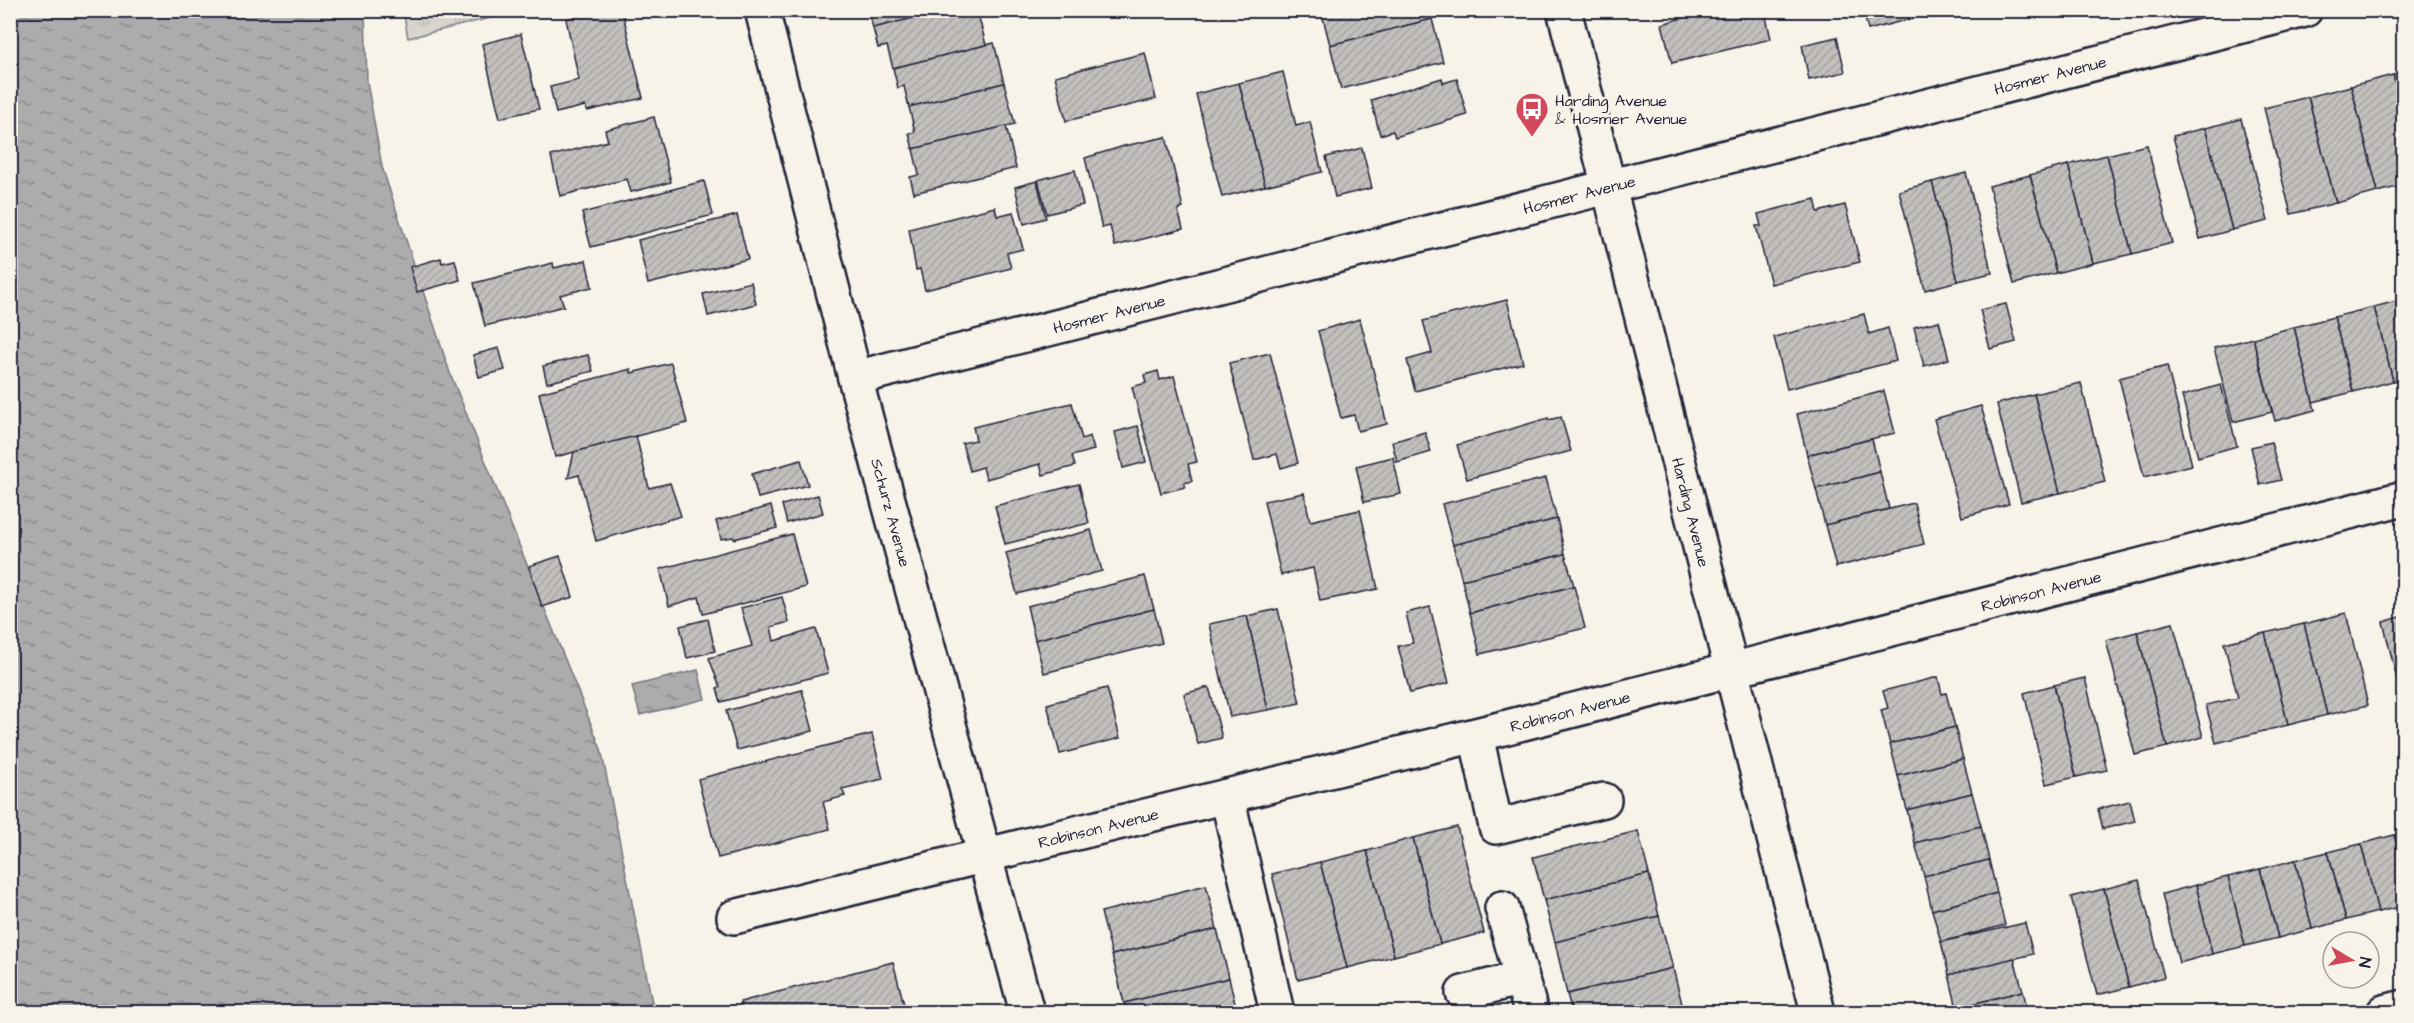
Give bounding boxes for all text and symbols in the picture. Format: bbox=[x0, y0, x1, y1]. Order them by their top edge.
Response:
street label: Hosmer Avenue bbox=[1992, 51, 2109, 100]
place label: Harding Avenue & Hosmer Avenue bbox=[1555, 90, 1688, 130]
bus stop icon: Harding Avenue & Hosmer Avenue bbox=[1514, 91, 1550, 138]
street label: Hosmer Avenue bbox=[1521, 170, 1638, 220]
street label: Hosmer Avenue bbox=[1051, 290, 1168, 339]
street label: Harding Avenue bbox=[1666, 455, 1715, 570]
street label: Schurz Avenue bbox=[865, 456, 916, 570]
street label: Robinson Avenue bbox=[1979, 566, 2104, 618]
street label: Robinson Avenue bbox=[1508, 686, 1633, 738]
street label: Robinson Avenue bbox=[1036, 803, 1161, 854]
north arrow bbox=[2321, 930, 2381, 990]
text: N bbox=[2353, 956, 2376, 969]

